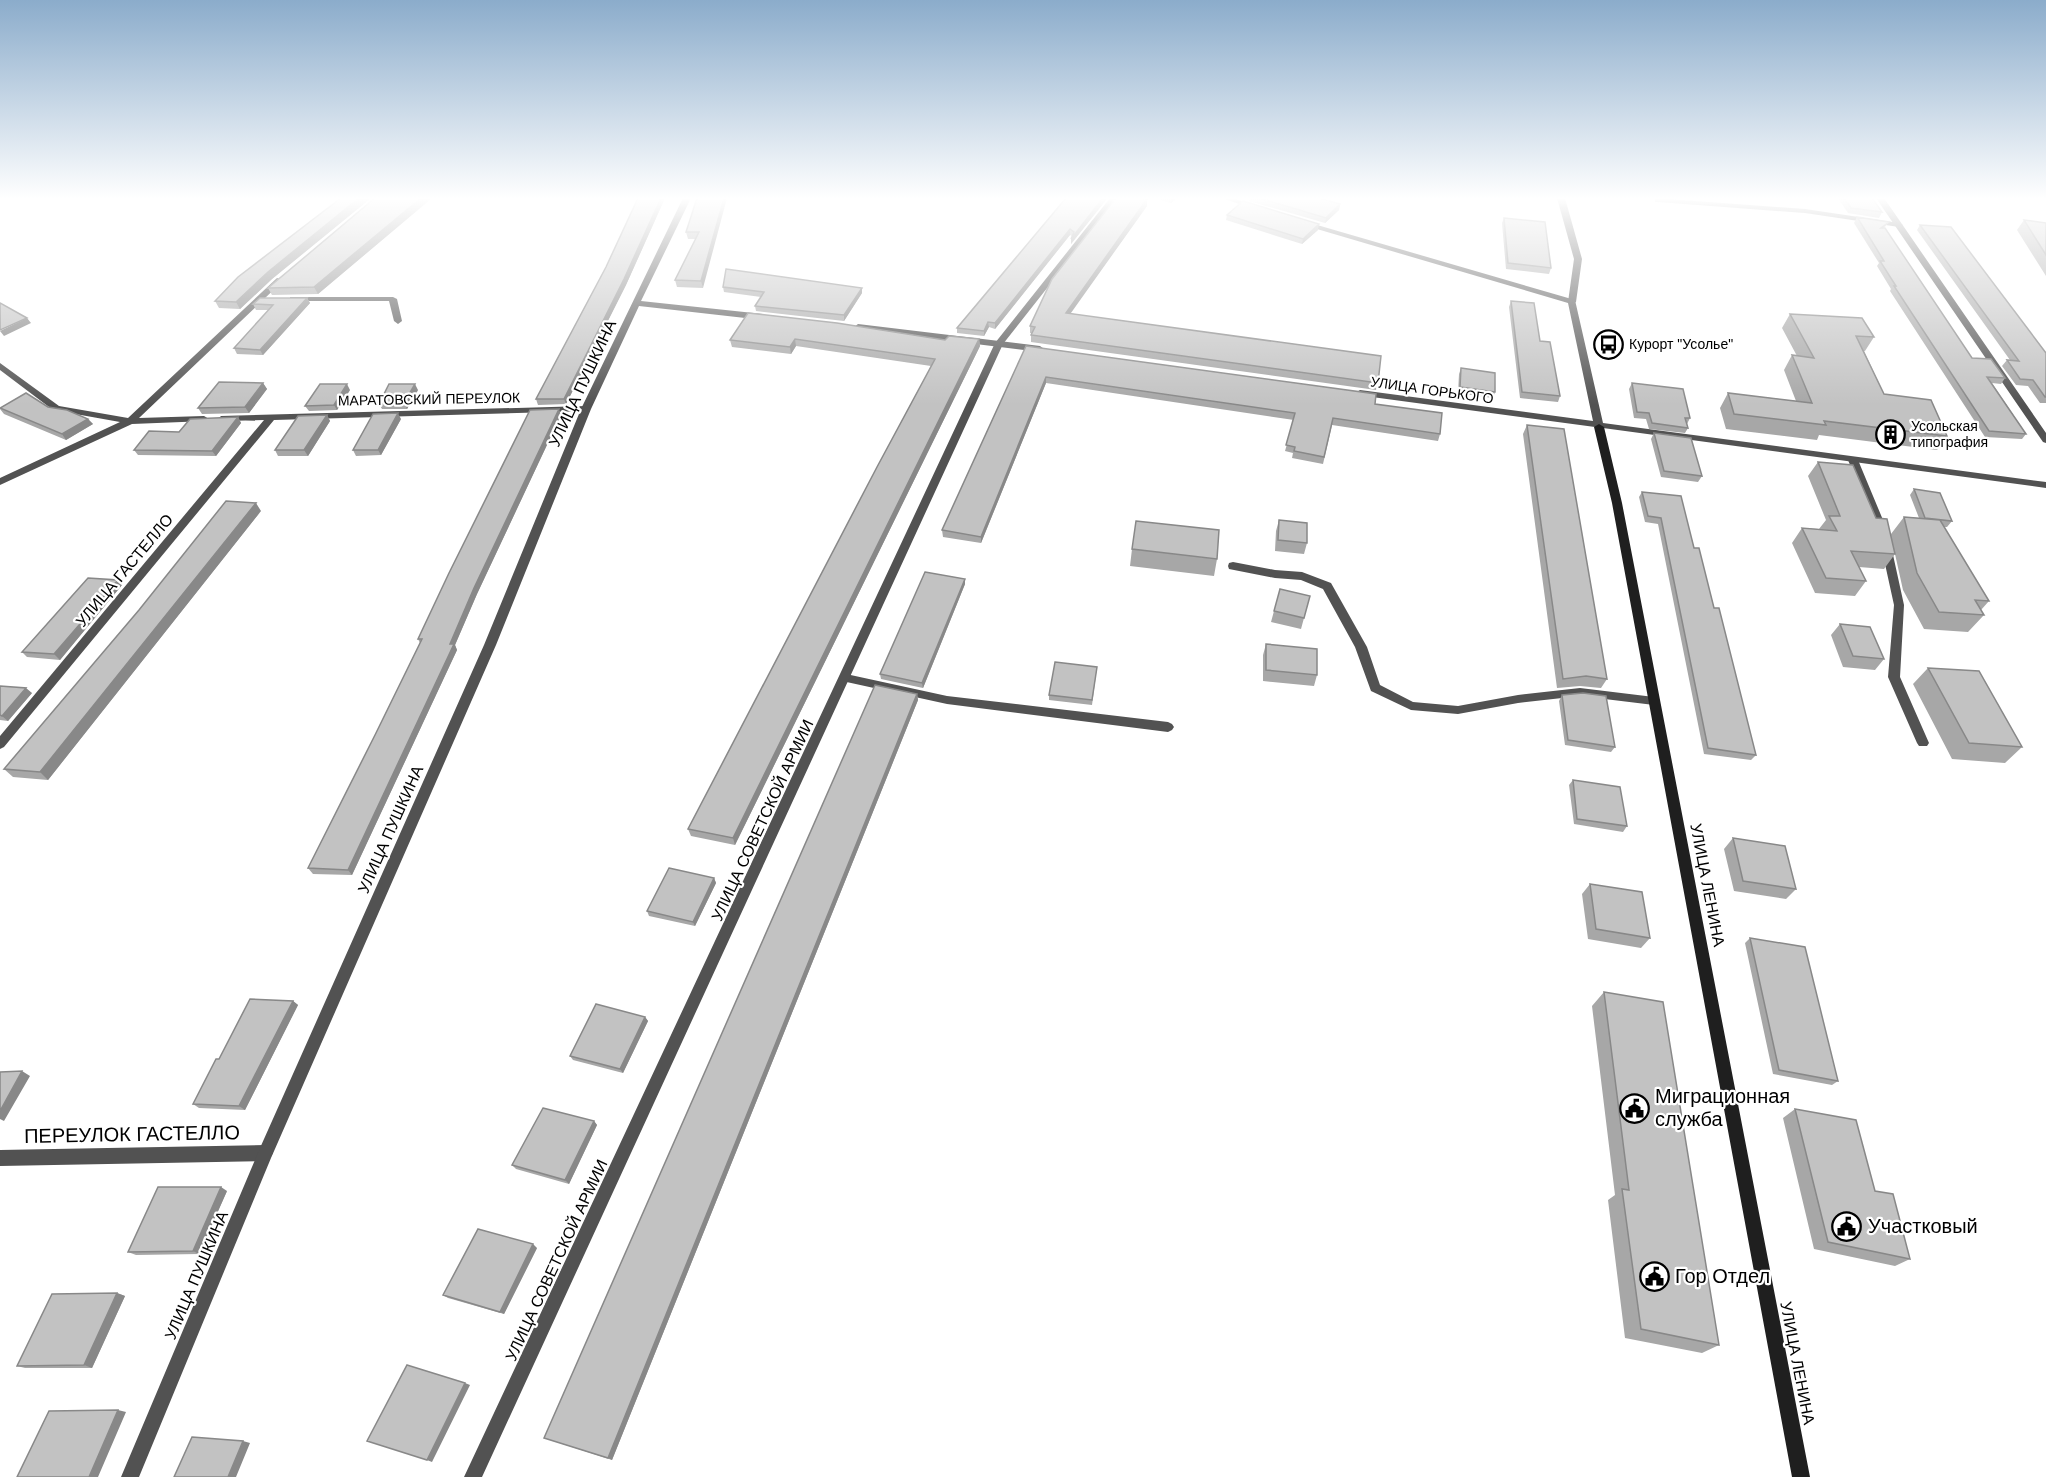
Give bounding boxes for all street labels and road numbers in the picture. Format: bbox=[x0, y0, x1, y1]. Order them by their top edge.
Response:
street label: УЛИЦА ПУШКИНА bbox=[546, 317, 619, 449]
street label: УЛИЦА ГОРЬКОГО bbox=[1369, 373, 1495, 407]
street label: МАРАТОВСКИЙ ПЕРЕУЛОК bbox=[338, 388, 521, 409]
street label: УЛИЦА ГАСТЕЛЛО bbox=[72, 511, 176, 630]
street label: УЛИЦА СОВЕТСКОЙ АРМИИ bbox=[707, 717, 817, 923]
street label: УЛИЦА ПУШКИНА bbox=[355, 762, 426, 896]
street label: УЛИЦА ЛЕНИНА bbox=[1687, 822, 1728, 948]
street label: ПЕРЕУЛОК ГАСТЕЛЛО bbox=[24, 1121, 240, 1147]
street label: УЛИЦА СОВЕТСКОЙ АРМИИ bbox=[501, 1157, 611, 1363]
street label: УЛИЦА ПУШКИНА bbox=[162, 1208, 231, 1342]
street label: УЛИЦА ЛЕНИНА bbox=[1777, 1300, 1818, 1426]

